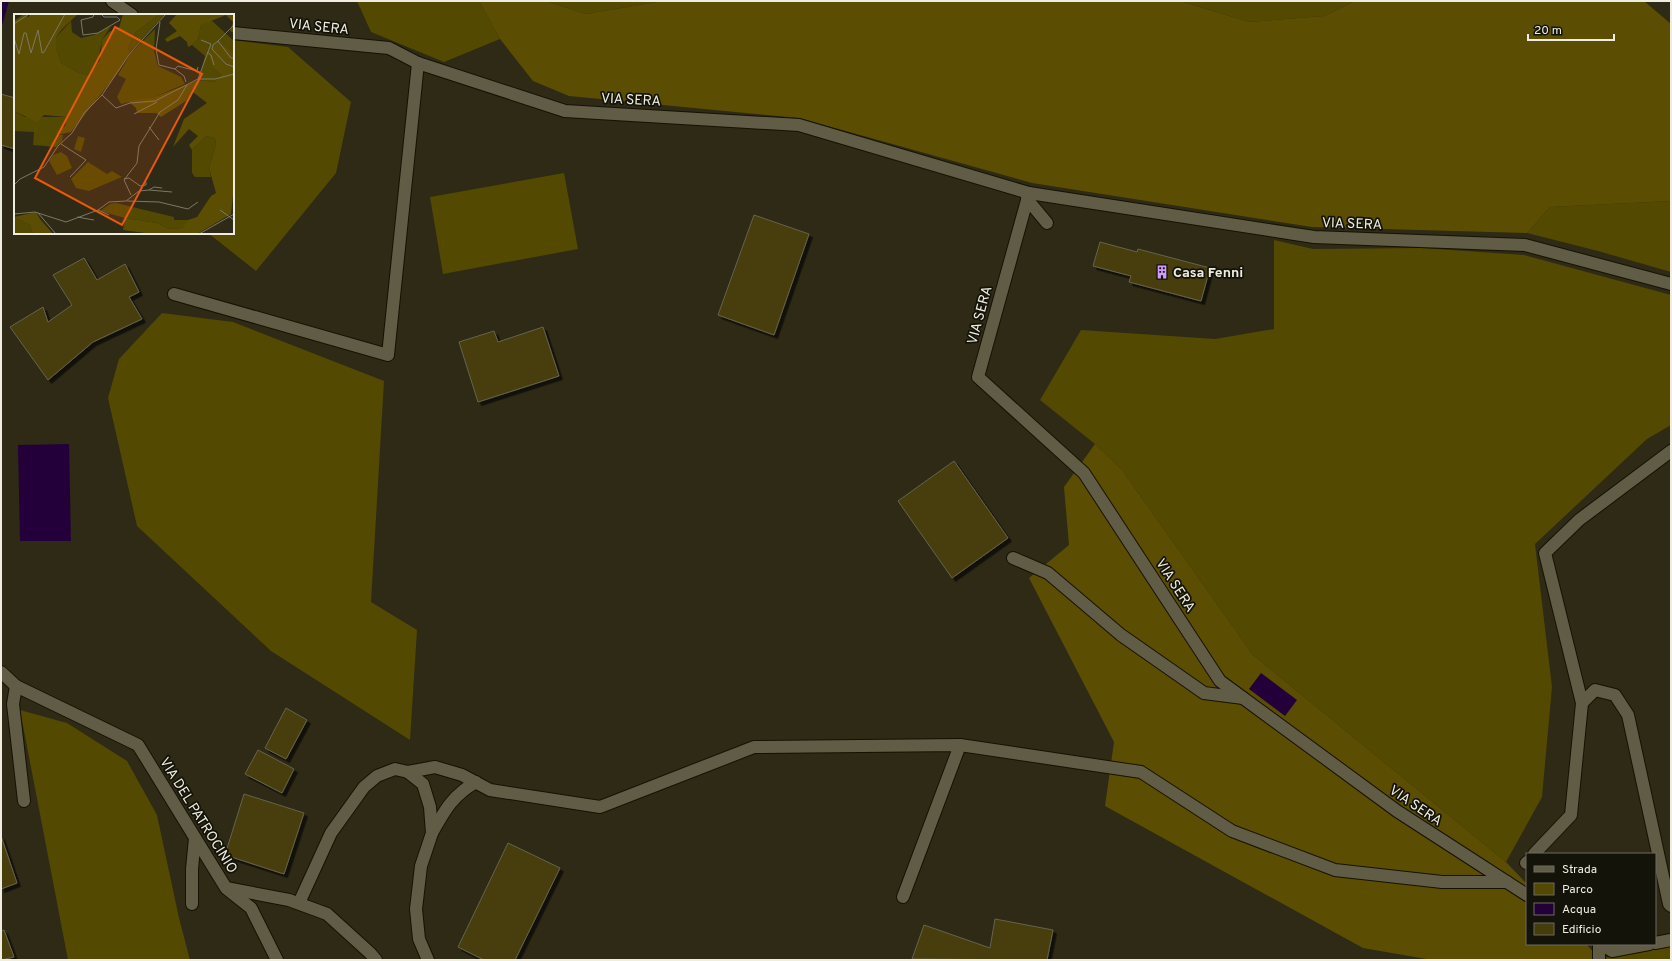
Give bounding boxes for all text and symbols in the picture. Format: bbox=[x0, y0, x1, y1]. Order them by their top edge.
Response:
inset map bbox=[14, 14, 234, 234]
street label: VIA SERA bbox=[288, 16, 350, 39]
scale bar bbox=[1528, 16, 1614, 42]
text: 20 m bbox=[1534, 23, 1562, 39]
street label: VIA SERA bbox=[600, 90, 661, 111]
street label: VIA SERA bbox=[1322, 215, 1382, 234]
building icon: Casa Fenni bbox=[1154, 264, 1170, 280]
place label: Casa Fenni bbox=[1173, 265, 1243, 282]
street label: VIA SERA bbox=[964, 284, 996, 347]
street label: VIA SERA bbox=[1151, 556, 1198, 616]
street label: VIA DEL PATROCINIO bbox=[155, 755, 240, 877]
street label: VIA SERA bbox=[1385, 782, 1445, 830]
legend bbox=[1526, 853, 1656, 945]
text: Strada bbox=[1562, 862, 1597, 878]
text: Parco bbox=[1562, 882, 1593, 898]
text: Acqua bbox=[1562, 902, 1596, 918]
text: Edificio bbox=[1562, 922, 1602, 938]

